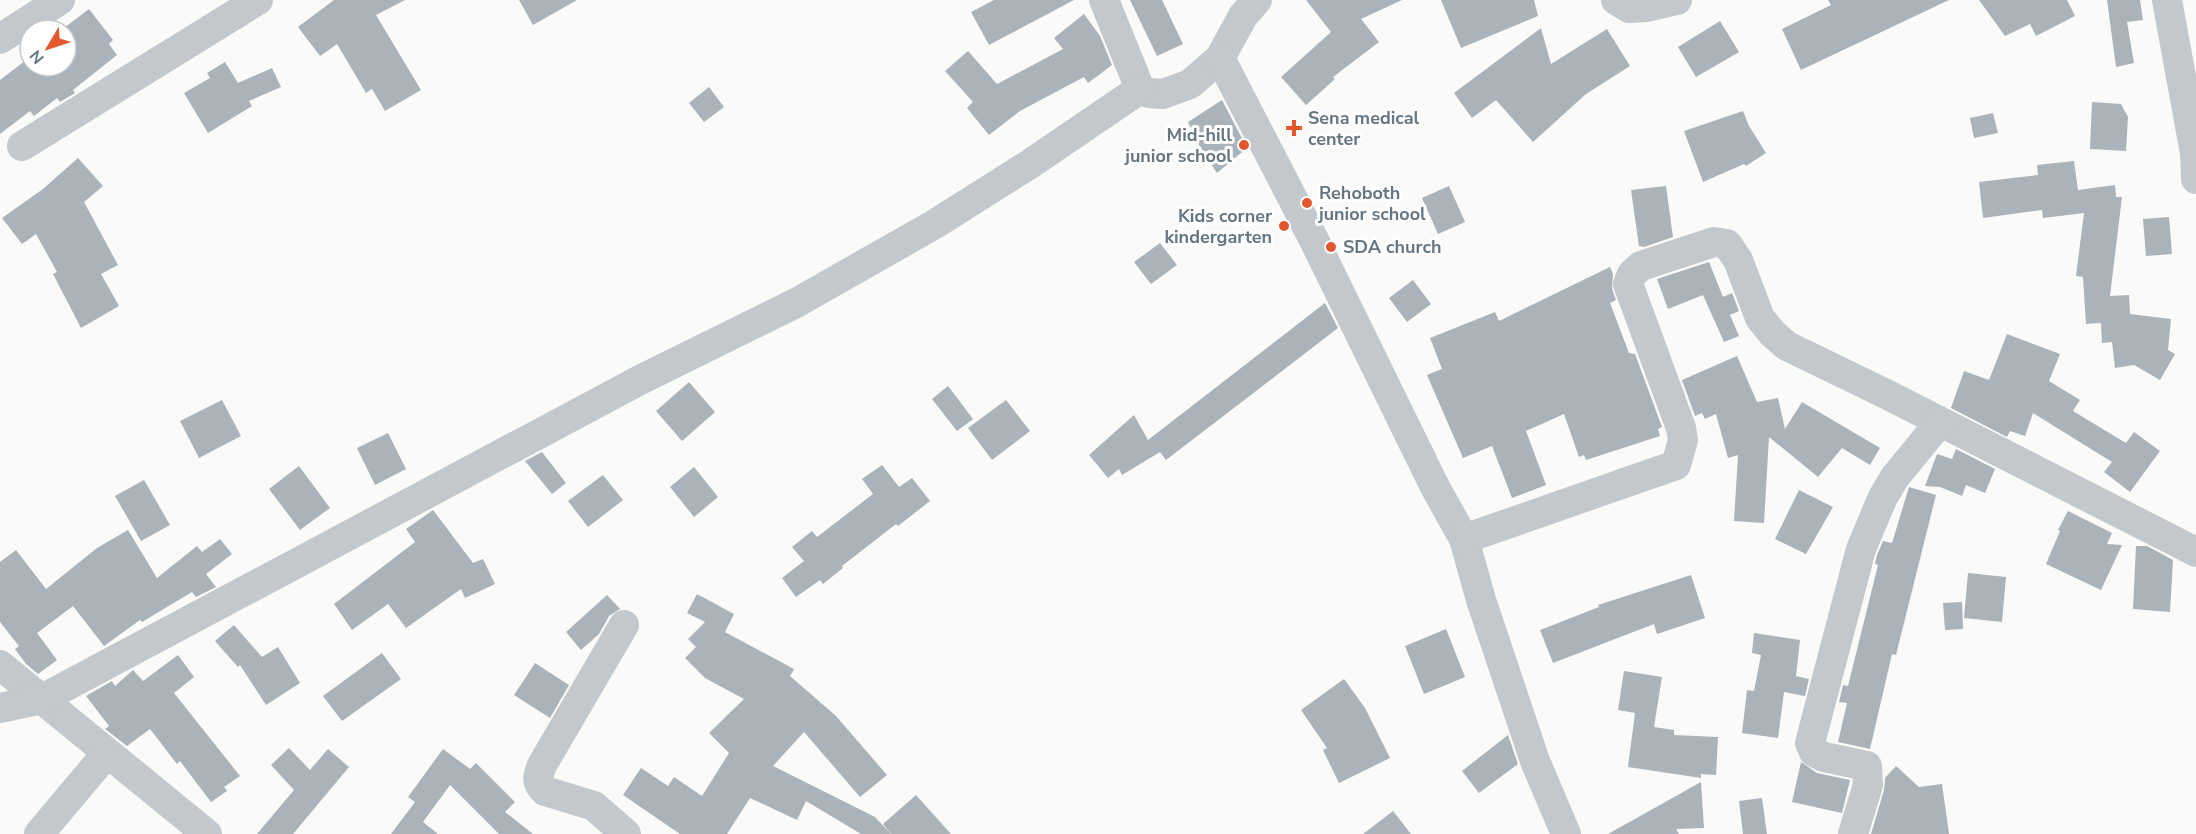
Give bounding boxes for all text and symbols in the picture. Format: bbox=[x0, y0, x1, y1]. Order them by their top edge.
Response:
north arrow bbox=[18, 18, 78, 78]
text: N bbox=[25, 45, 49, 68]
place label: Sena medical center bbox=[1308, 106, 1420, 151]
marker: Sena medical center bbox=[1285, 119, 1303, 137]
place label: Mid-hill junior school bbox=[1124, 123, 1232, 168]
marker: Mid-hill junior school bbox=[1237, 138, 1251, 152]
place label: Rehoboth junior school bbox=[1318, 181, 1426, 226]
marker: Rehoboth junior school bbox=[1300, 196, 1314, 210]
place label: Kids corner kindergarten bbox=[1164, 204, 1272, 249]
marker: Kids corner kindergarten bbox=[1277, 219, 1291, 233]
place label: SDA church bbox=[1343, 235, 1441, 259]
marker: SDA church bbox=[1324, 240, 1338, 254]

